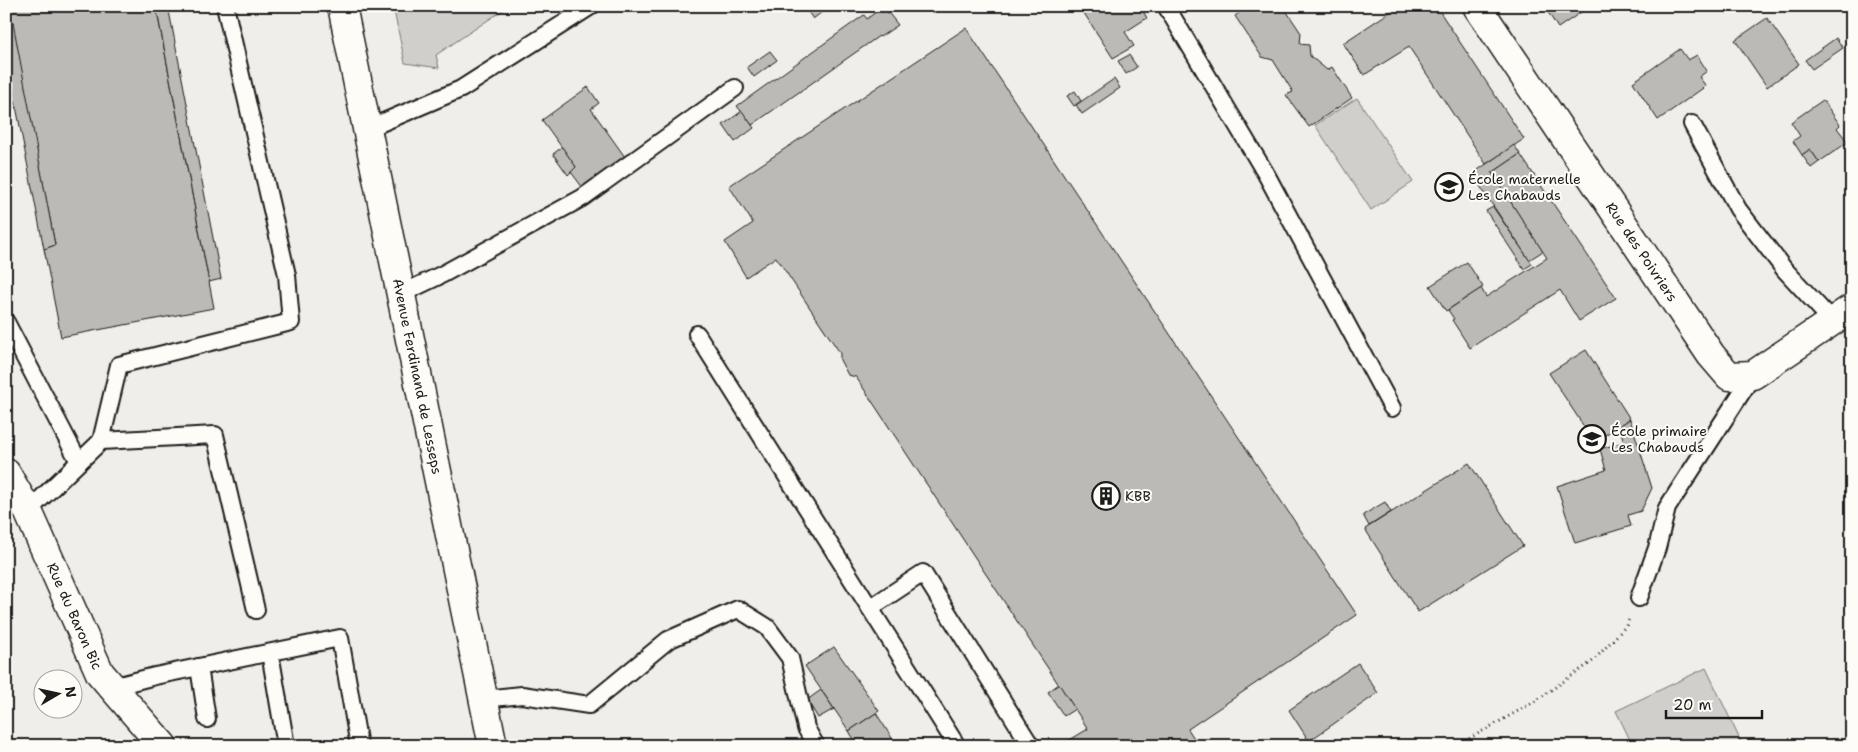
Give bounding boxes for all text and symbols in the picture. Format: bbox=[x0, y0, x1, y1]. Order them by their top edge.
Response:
place label: École maternelle Les Chabauds bbox=[1468, 170, 1581, 204]
school or university icon: École maternelle Les Chabauds bbox=[1434, 172, 1464, 202]
street label: Rue des Poivriers bbox=[1602, 199, 1682, 305]
street label: Avenue Ferdinand de Lesseps bbox=[389, 277, 446, 476]
place label: École primaire Les Chabauds bbox=[1611, 422, 1707, 456]
school or university icon: École primaire Les Chabauds bbox=[1577, 424, 1607, 454]
building icon: KBB bbox=[1091, 481, 1121, 511]
place label: KBB bbox=[1125, 487, 1151, 505]
street label: Rue du Baron Bic bbox=[43, 560, 106, 672]
north arrow bbox=[32, 670, 82, 720]
text: N bbox=[61, 685, 81, 699]
scale bar bbox=[1666, 687, 1762, 719]
text: 20 m bbox=[1673, 695, 1712, 715]

